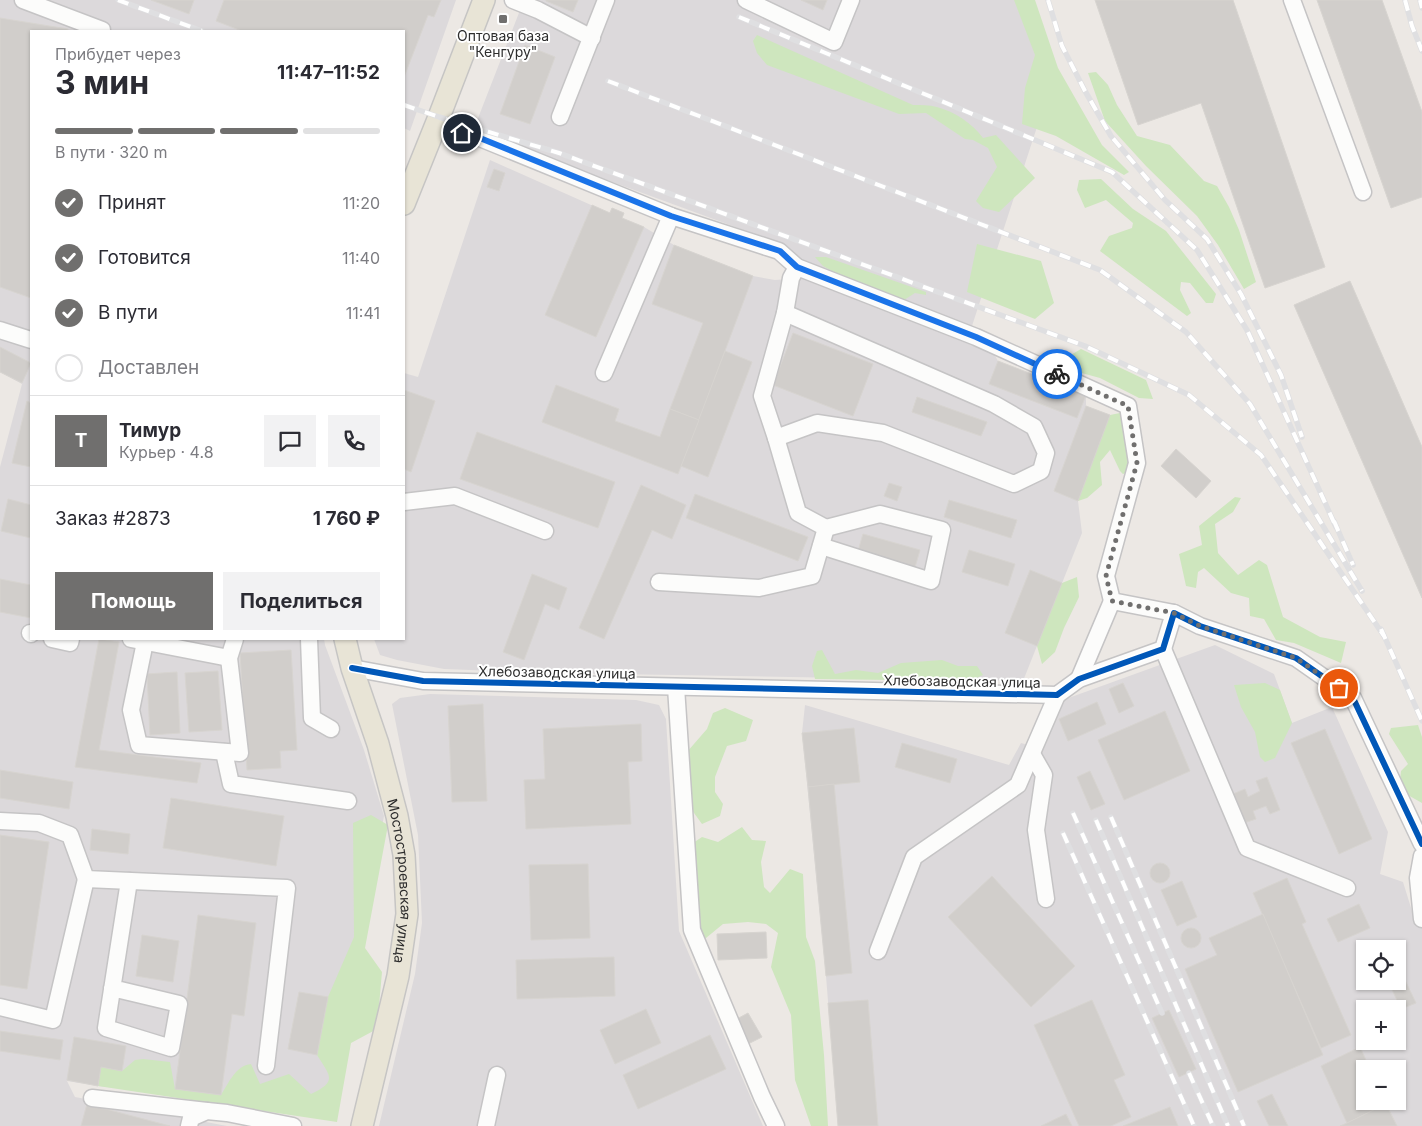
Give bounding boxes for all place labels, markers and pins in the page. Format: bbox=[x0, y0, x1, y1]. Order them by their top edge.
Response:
marker: Оптовая база "Кенгуру" bbox=[497, 13, 509, 25]
place label: Оптовая база "Кенгуру" bbox=[457, 27, 549, 60]
pin bbox=[441, 112, 483, 154]
pin bbox=[1318, 667, 1360, 709]

